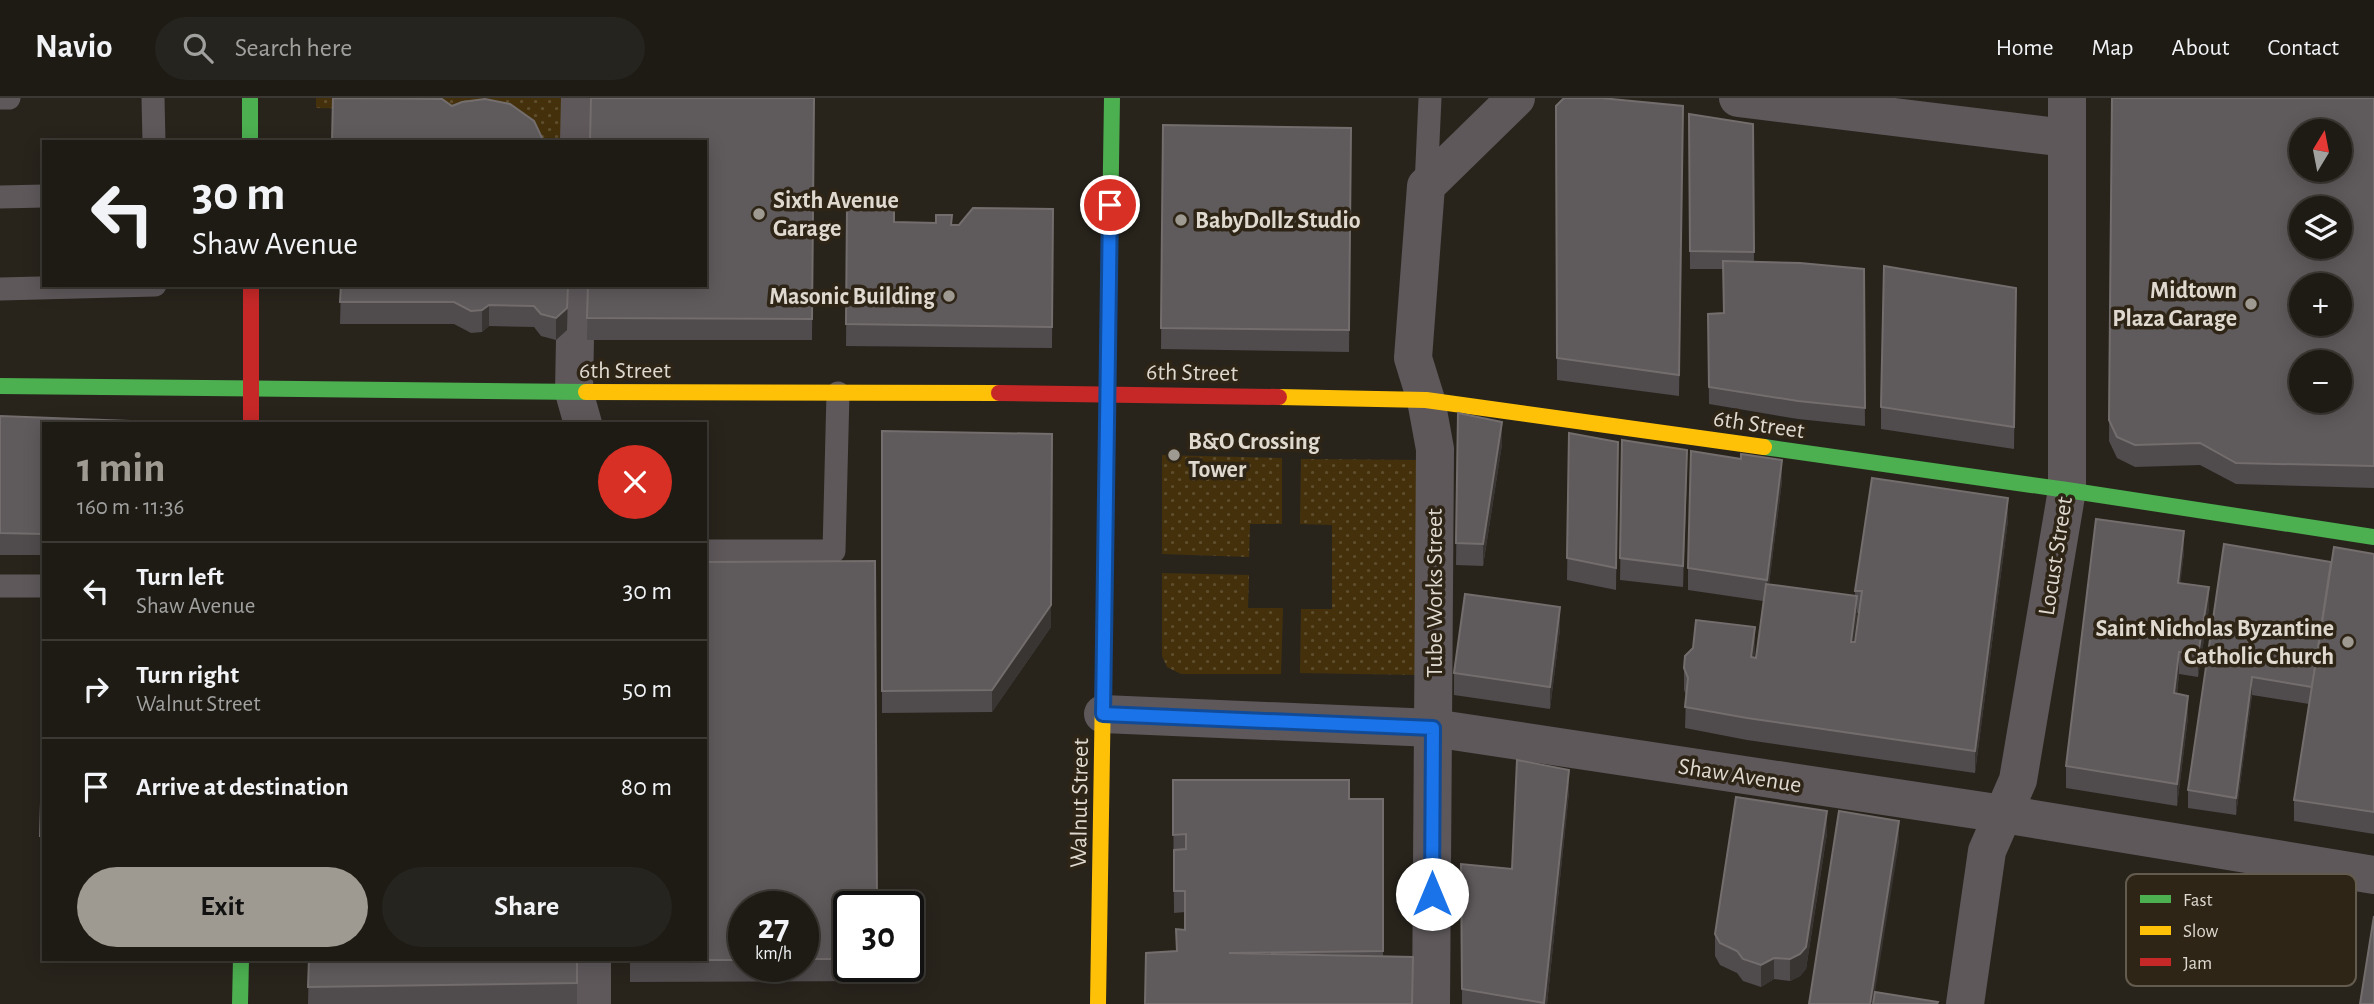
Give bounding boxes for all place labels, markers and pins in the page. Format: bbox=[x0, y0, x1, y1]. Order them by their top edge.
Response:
pin bbox=[1080, 175, 1140, 235]
place label: Sixth Avenue Garage bbox=[773, 189, 899, 241]
marker: Sixth Avenue Garage bbox=[751, 206, 767, 222]
place label: BabyDollz Studio bbox=[1195, 209, 1361, 233]
marker: BabyDollz Studio bbox=[1173, 212, 1189, 228]
place label: Midtown Plaza Garage bbox=[2112, 279, 2237, 331]
place label: Masonic Building bbox=[769, 285, 936, 309]
marker: Masonic Building bbox=[941, 288, 957, 304]
marker: Midtown Plaza Garage bbox=[2243, 296, 2259, 312]
place label: B&O Crossing Tower bbox=[1188, 430, 1321, 482]
marker: B&O Crossing Tower bbox=[1166, 447, 1182, 463]
place label: Saint Nicholas Byzantine Catholic Church bbox=[2095, 617, 2334, 669]
marker: Saint Nicholas Byzantine Catholic Church bbox=[2340, 634, 2356, 650]

